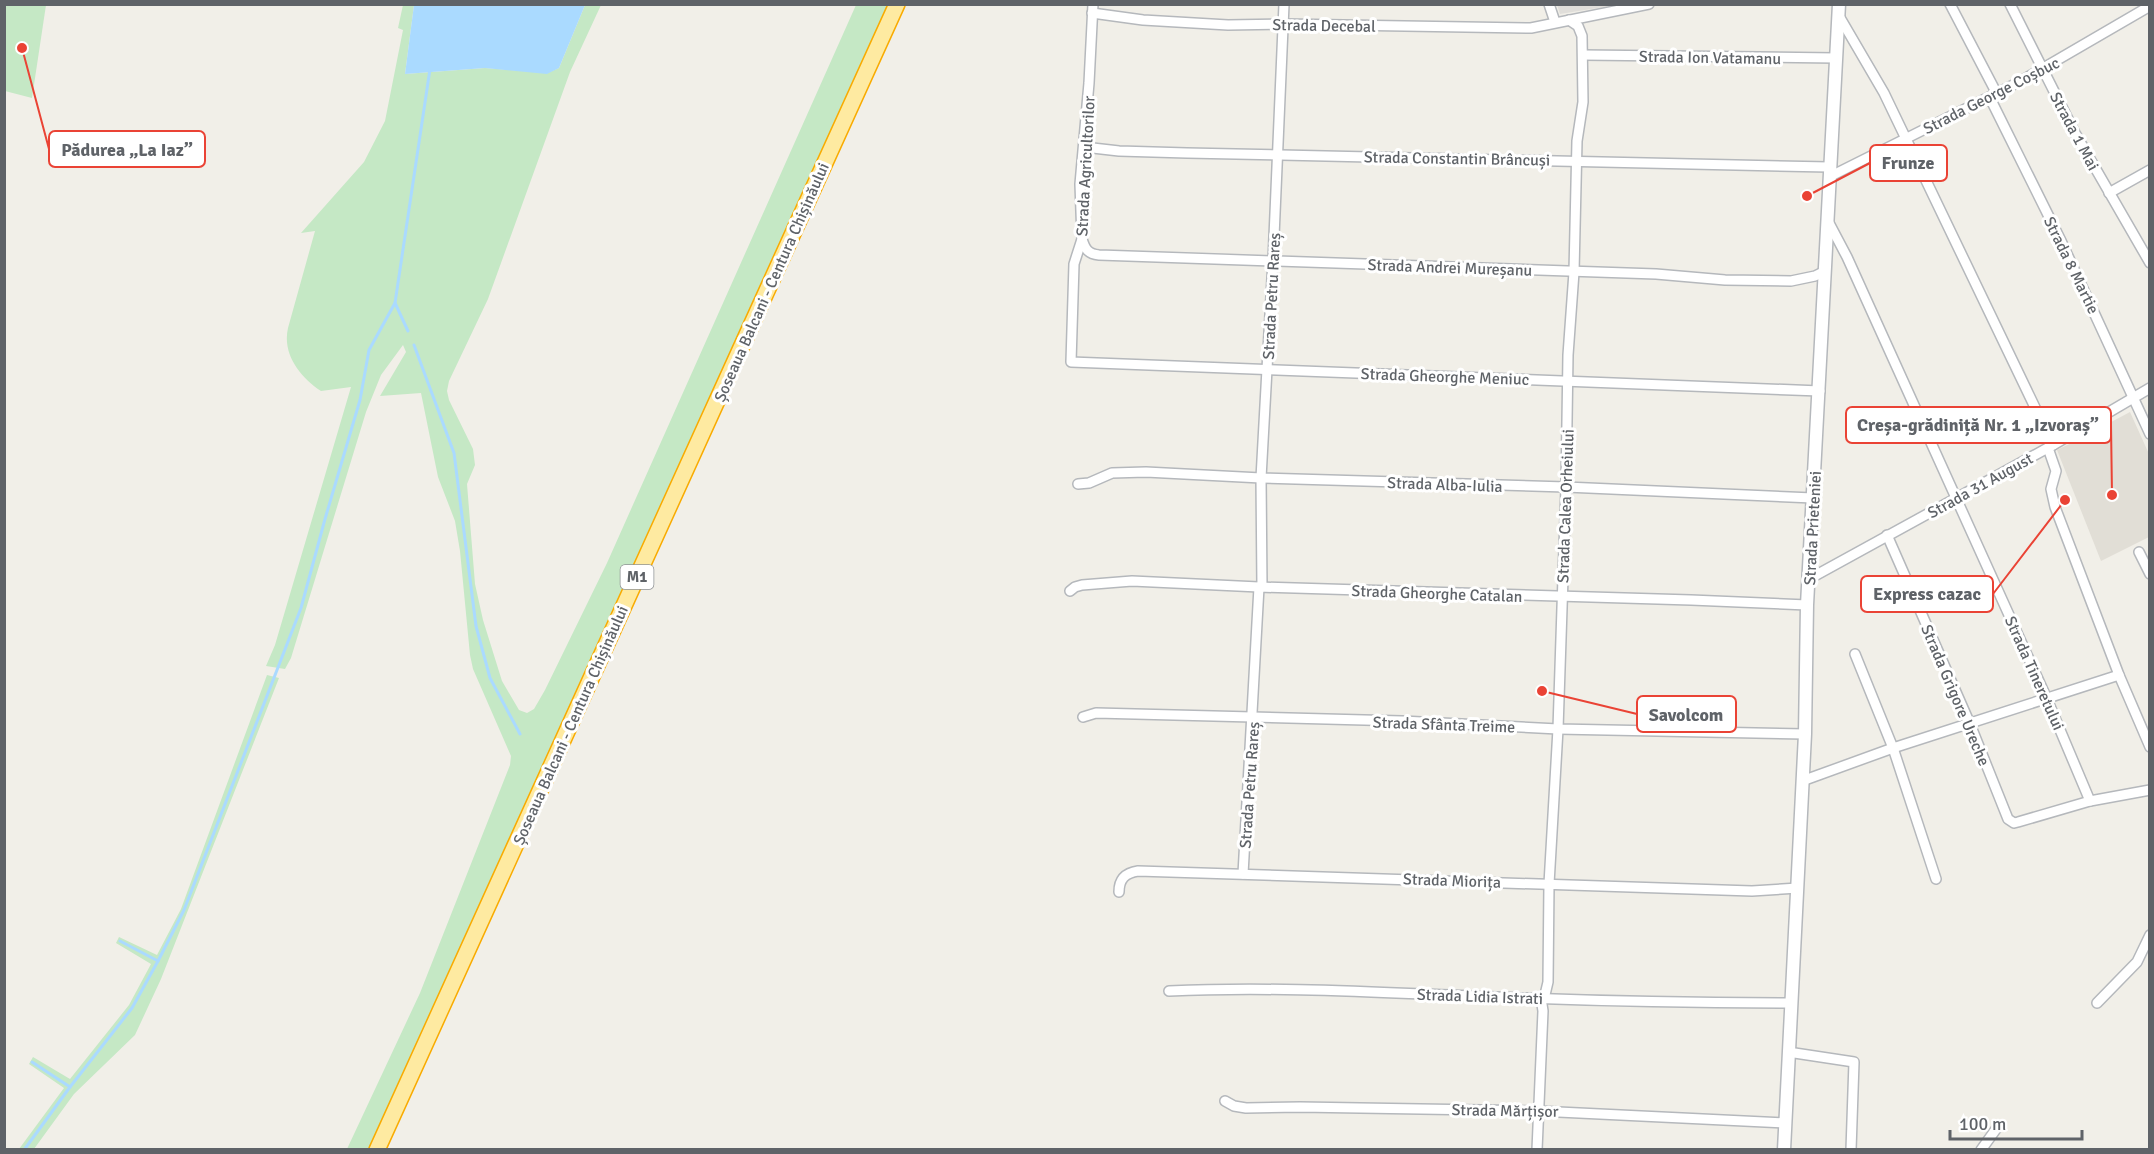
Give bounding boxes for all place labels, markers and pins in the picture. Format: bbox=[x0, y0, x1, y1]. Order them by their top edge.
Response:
callout: Pădurea „La Iaz” bbox=[49, 131, 205, 167]
callout: Frunze bbox=[1870, 145, 1947, 181]
callout: Creșa-grădiniță Nr. 1 „Izvoraș” bbox=[1846, 407, 2111, 443]
callout: Express cazac bbox=[1861, 576, 1993, 612]
callout: Savolcom bbox=[1637, 696, 1736, 732]

